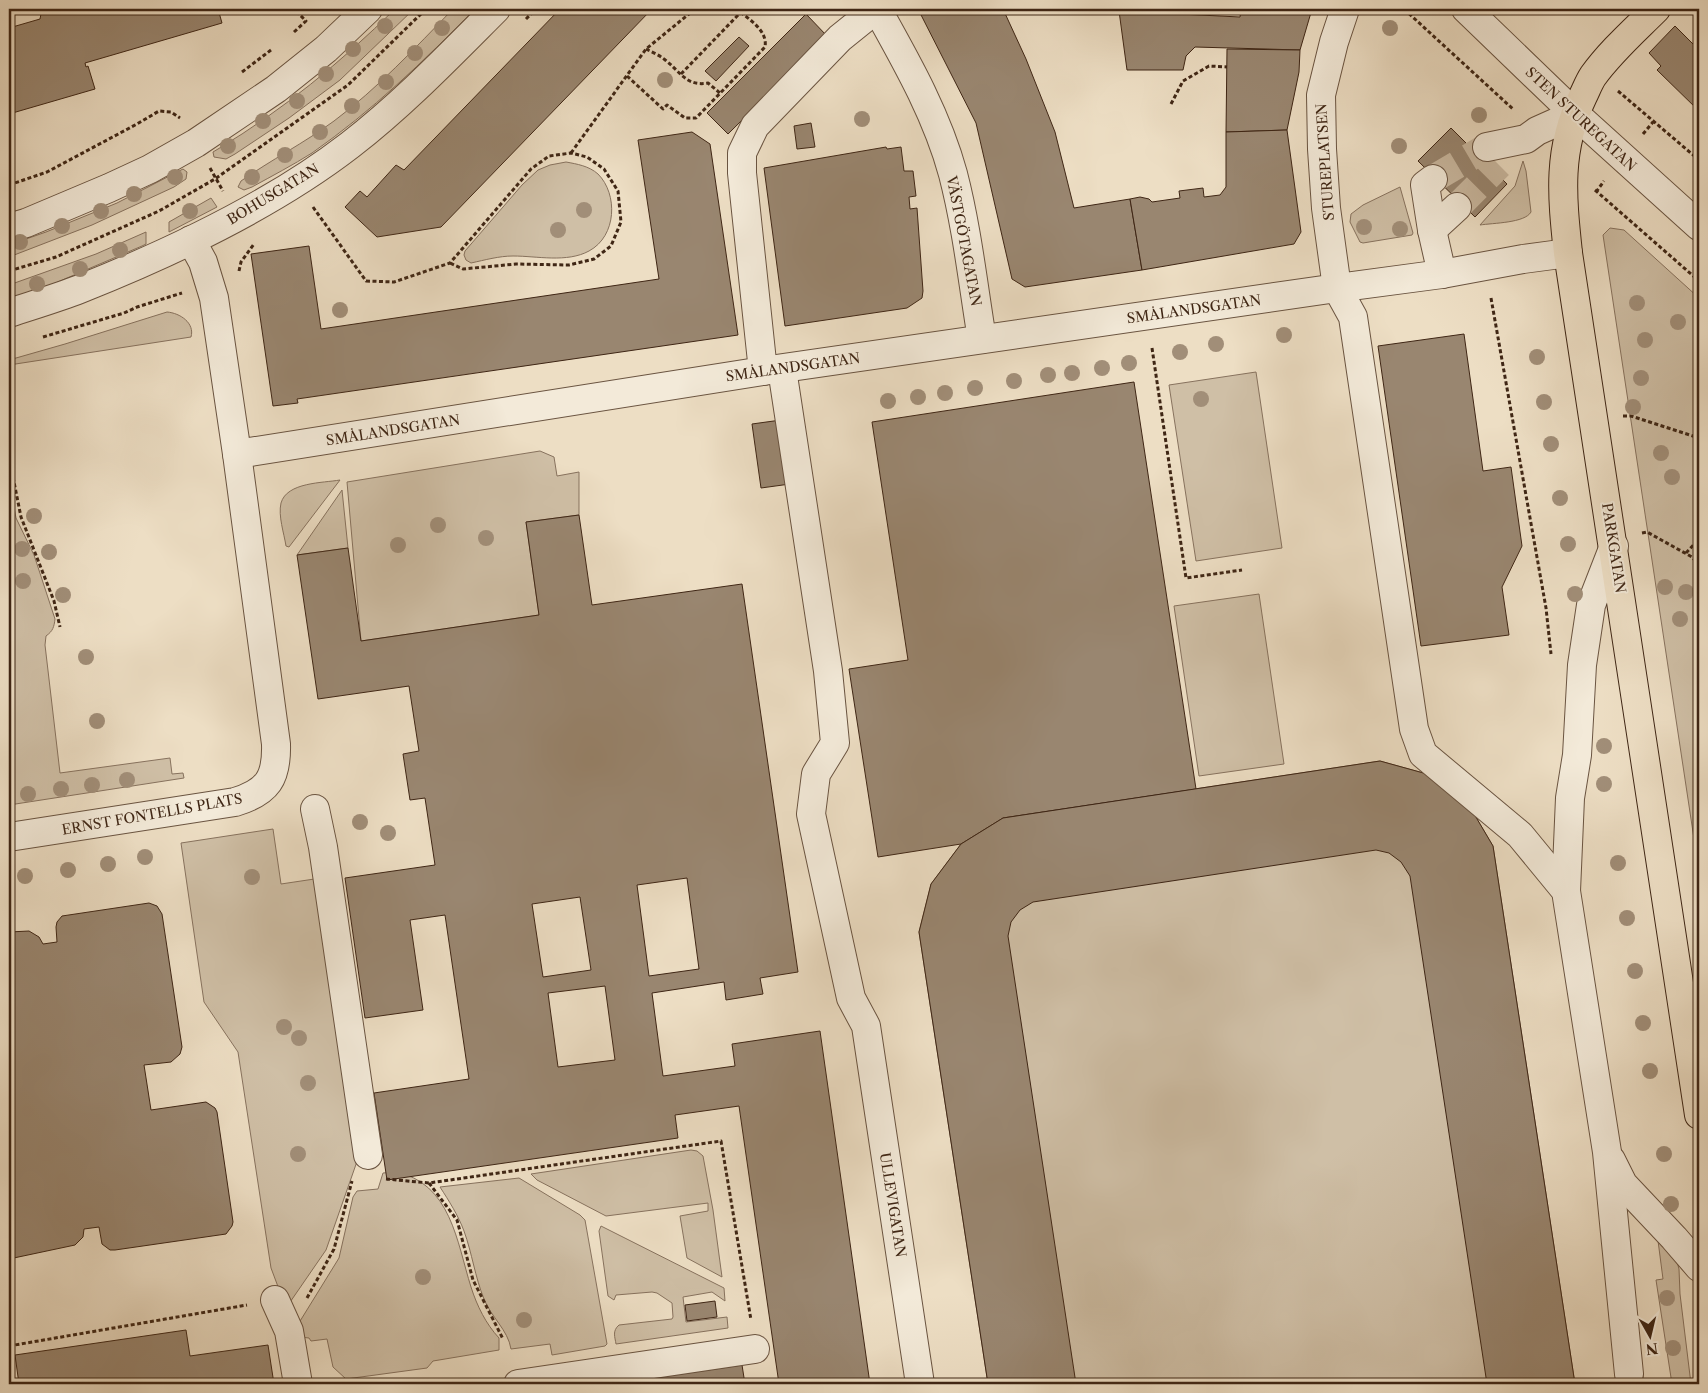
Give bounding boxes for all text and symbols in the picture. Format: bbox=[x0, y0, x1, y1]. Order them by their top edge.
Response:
street label: STEN STUREGATAN bbox=[1522, 63, 1641, 175]
street label: STUREPLATSEN bbox=[1312, 102, 1338, 221]
street label: BOHUSGATAN bbox=[224, 159, 323, 229]
street label: VÄSTGÖTAGATAN bbox=[942, 173, 986, 308]
street label: SMÅLANDSGATAN bbox=[1126, 290, 1263, 327]
street label: SMÅLANDSGATAN bbox=[725, 348, 862, 385]
street label: SMÅLANDSGATAN bbox=[325, 409, 462, 449]
street label: PARKGATAN bbox=[1598, 502, 1630, 595]
street label: ERNST FONTELLS PLATS bbox=[60, 789, 244, 839]
street label: ULLEVIGATAN bbox=[876, 1151, 910, 1259]
north arrow bbox=[1626, 1310, 1676, 1360]
text: N bbox=[1645, 1339, 1659, 1359]

